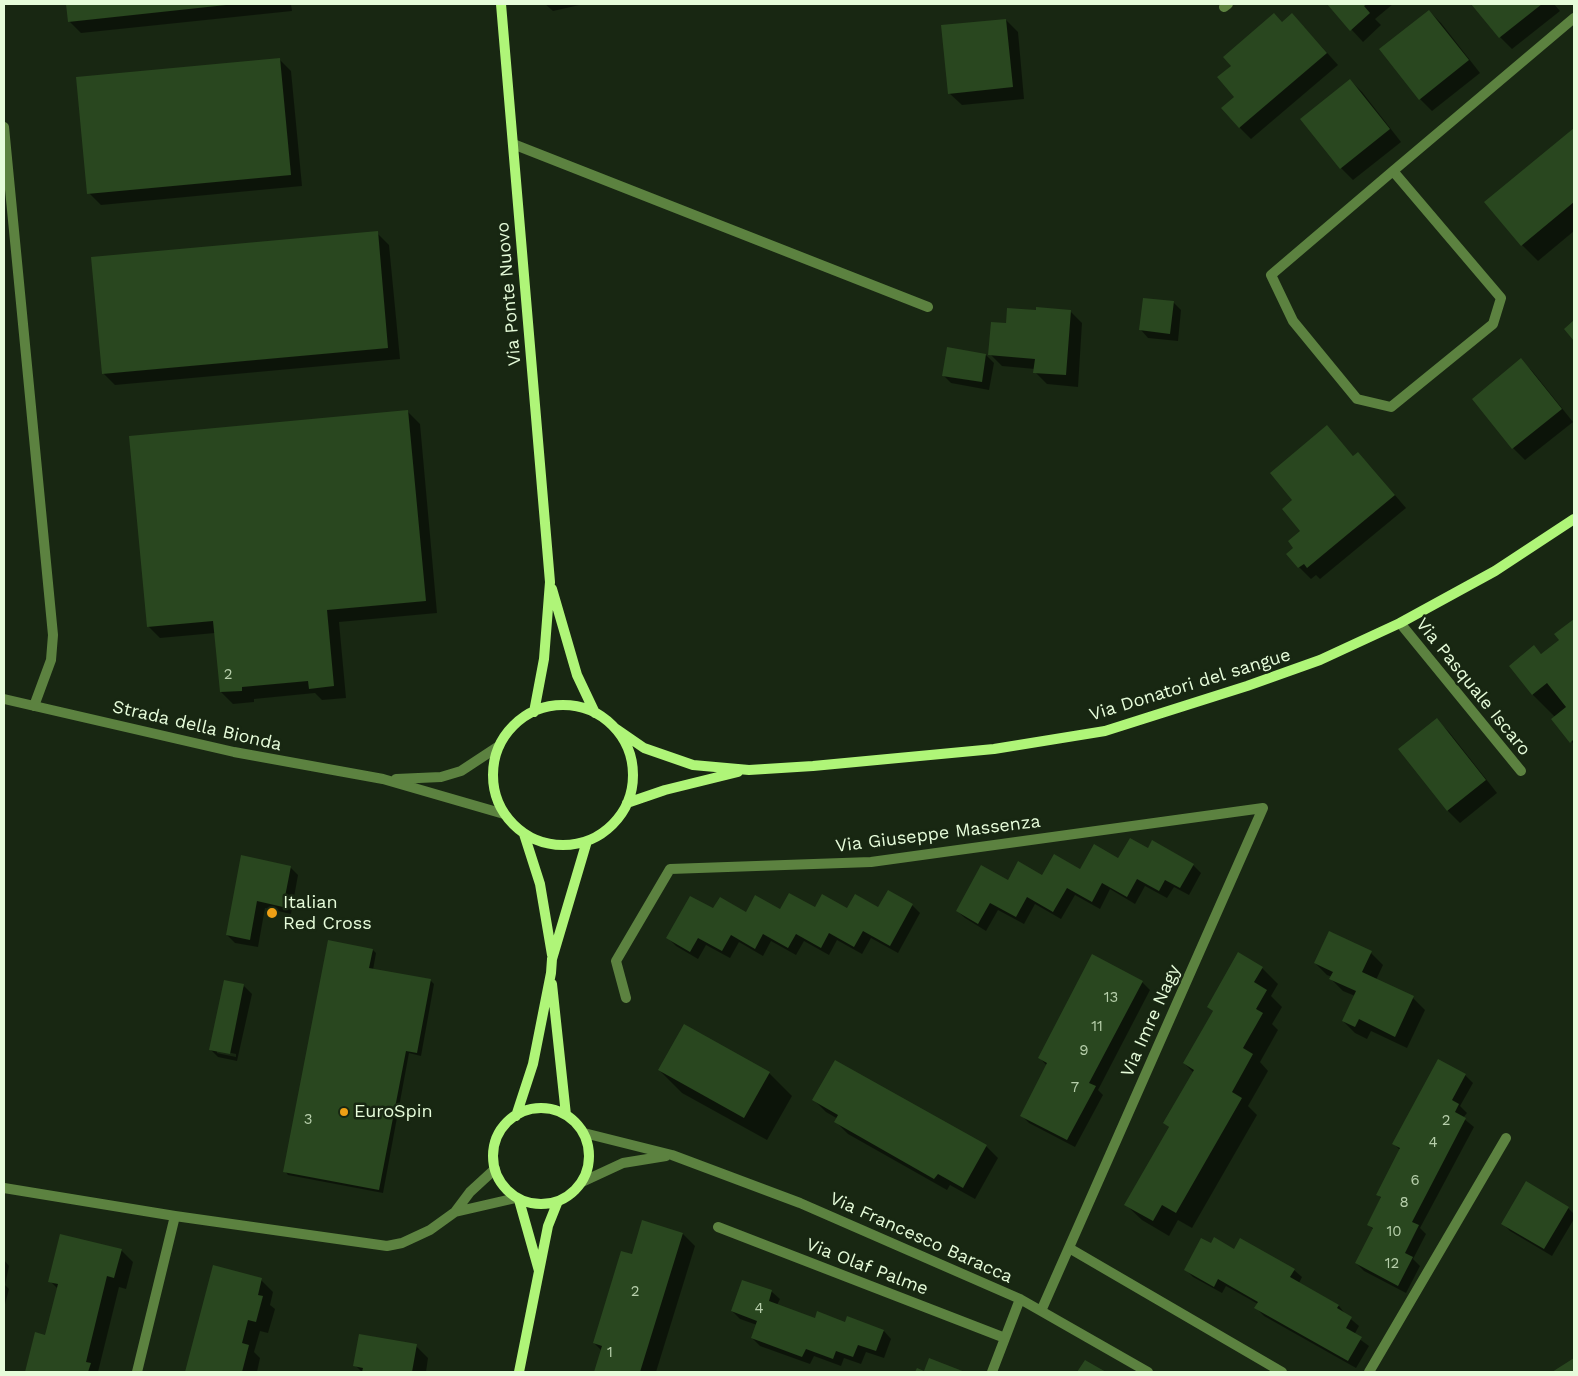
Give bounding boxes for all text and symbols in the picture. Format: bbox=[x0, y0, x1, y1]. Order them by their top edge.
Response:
street label: Via Ponte Nuovo bbox=[492, 221, 526, 367]
street label: Via Pasquale Iscaro bbox=[1411, 614, 1535, 760]
street label: Via Donatori del sangue bbox=[1087, 644, 1293, 726]
house number: 2 bbox=[224, 666, 232, 684]
street label: Strada della Bionda bbox=[110, 696, 284, 756]
street label: Via Giuseppe Massenza bbox=[834, 811, 1042, 857]
place label: Italian Red Cross bbox=[283, 892, 372, 934]
marker: Italian Red Cross bbox=[265, 906, 279, 920]
street label: Via Imre Nagy bbox=[1117, 961, 1185, 1081]
house number: 13 bbox=[1104, 989, 1118, 1007]
house number: 11 bbox=[1091, 1018, 1103, 1036]
house number: 9 bbox=[1079, 1042, 1089, 1060]
house number: 7 bbox=[1071, 1079, 1079, 1097]
place label: EuroSpin bbox=[354, 1101, 433, 1123]
marker: EuroSpin bbox=[338, 1106, 350, 1118]
house number: 3 bbox=[304, 1111, 312, 1129]
house number: 2 bbox=[1442, 1112, 1450, 1130]
house number: 4 bbox=[1428, 1134, 1438, 1152]
house number: 6 bbox=[1410, 1172, 1420, 1190]
street label: Via Francesco Baracca bbox=[826, 1188, 1016, 1288]
house number: 8 bbox=[1399, 1194, 1409, 1212]
house number: 10 bbox=[1386, 1223, 1402, 1241]
street label: Via Olaf Palme bbox=[803, 1234, 931, 1300]
house number: 12 bbox=[1385, 1255, 1399, 1273]
house number: 2 bbox=[631, 1283, 639, 1301]
house number: 4 bbox=[754, 1300, 764, 1318]
house number: 1 bbox=[607, 1344, 613, 1362]

